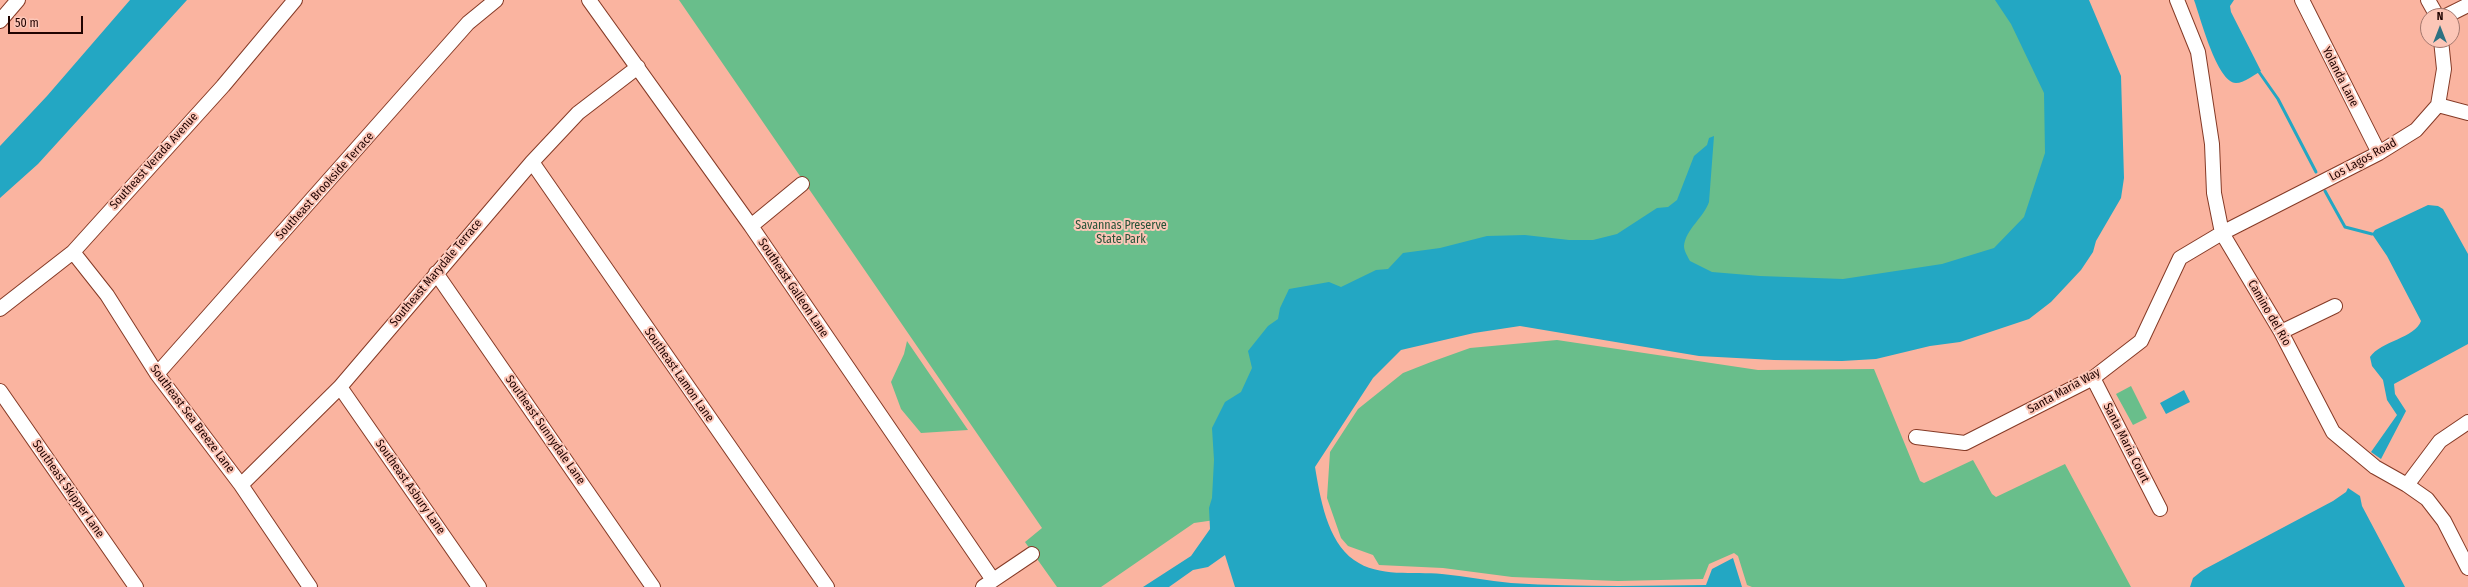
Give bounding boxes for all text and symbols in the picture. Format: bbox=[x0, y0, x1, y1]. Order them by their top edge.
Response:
scale bar bbox=[10, 8, 85, 34]
north arrow bbox=[2420, 8, 2460, 48]
text: N bbox=[2437, 10, 2443, 23]
text: 50 m bbox=[15, 16, 39, 30]
street label: Yolanda Lane bbox=[2319, 45, 2361, 109]
street label: Southeast Verada Avenue bbox=[107, 110, 201, 212]
street label: Southeast Brookside Terrace bbox=[273, 129, 377, 243]
street label: Los Lagos Road bbox=[2327, 136, 2399, 184]
street label: Southeast Marydale Terrace bbox=[387, 216, 485, 330]
park label: Savannas Preserve State Park bbox=[1075, 219, 1167, 247]
street label: Southeast Galleon Lane bbox=[755, 236, 831, 340]
street label: Camino del Rio bbox=[2244, 277, 2294, 349]
street label: Southeast Lamon Lane bbox=[641, 325, 717, 425]
street label: Southeast Sea Breeze Lane bbox=[147, 362, 237, 476]
street label: Santa Maria Way bbox=[2025, 365, 2103, 417]
street label: Southeast Sunnydale Lane bbox=[502, 373, 588, 487]
street label: Santa Maria Court bbox=[2100, 401, 2152, 485]
street label: Southeast Skipper Lane bbox=[29, 437, 107, 541]
street label: Southeast Asbury Lane bbox=[372, 437, 448, 537]

